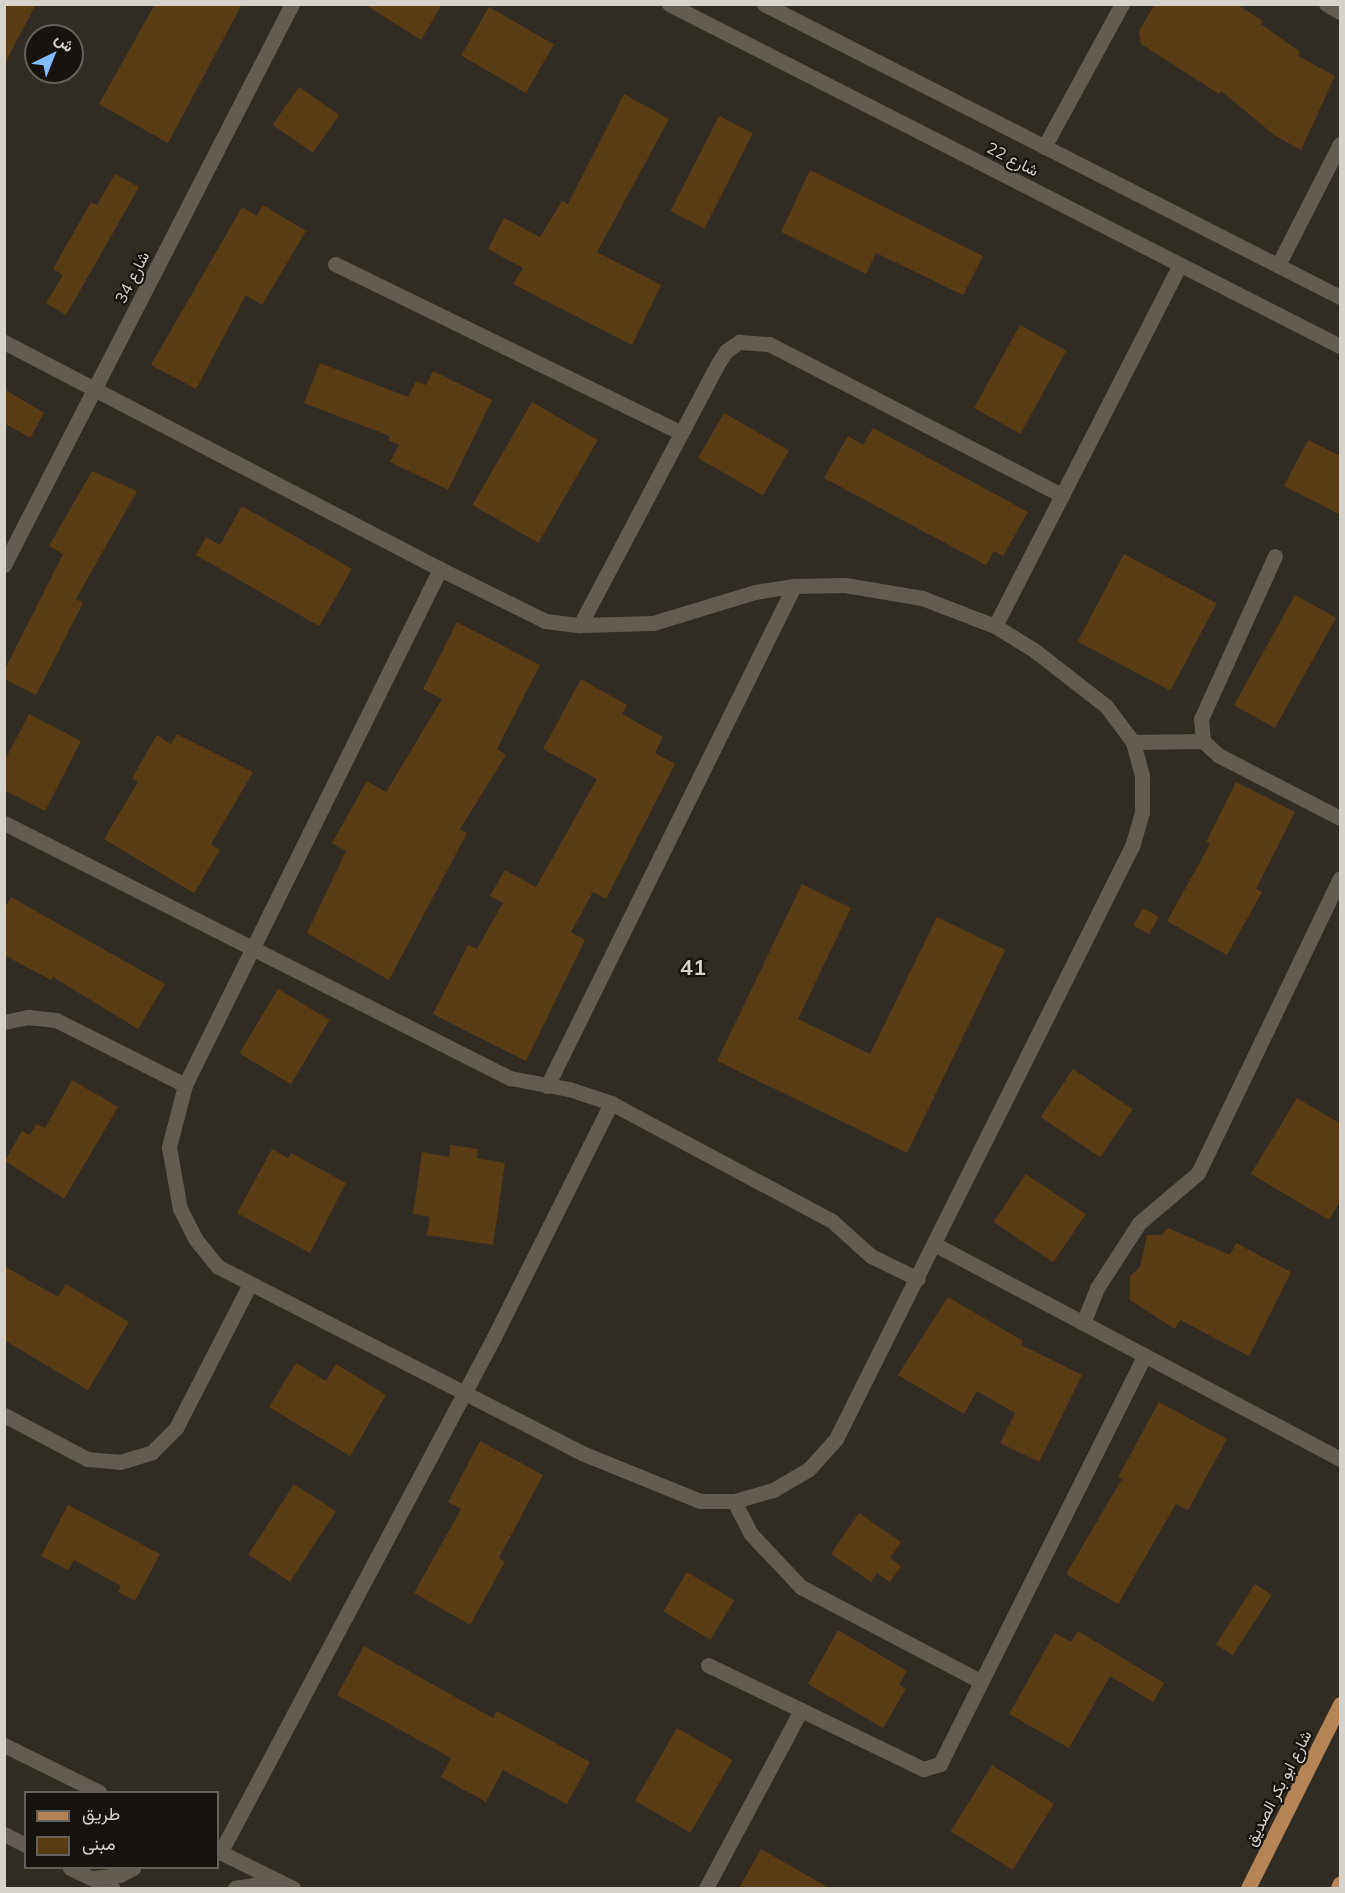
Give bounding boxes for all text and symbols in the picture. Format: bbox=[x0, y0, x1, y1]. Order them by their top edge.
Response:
north arrow bbox=[24, 24, 84, 84]
text: ش bbox=[51, 28, 79, 56]
street label: شارع 22 bbox=[984, 138, 1042, 180]
street label: شارع 34 bbox=[111, 248, 153, 306]
district label: 41 bbox=[680, 955, 706, 981]
street label: شارع ابو بكر الصديق bbox=[1241, 1727, 1315, 1849]
legend bbox=[24, 1791, 219, 1869]
text: طريق bbox=[82, 1802, 120, 1825]
text: مبنى bbox=[82, 1832, 116, 1855]

